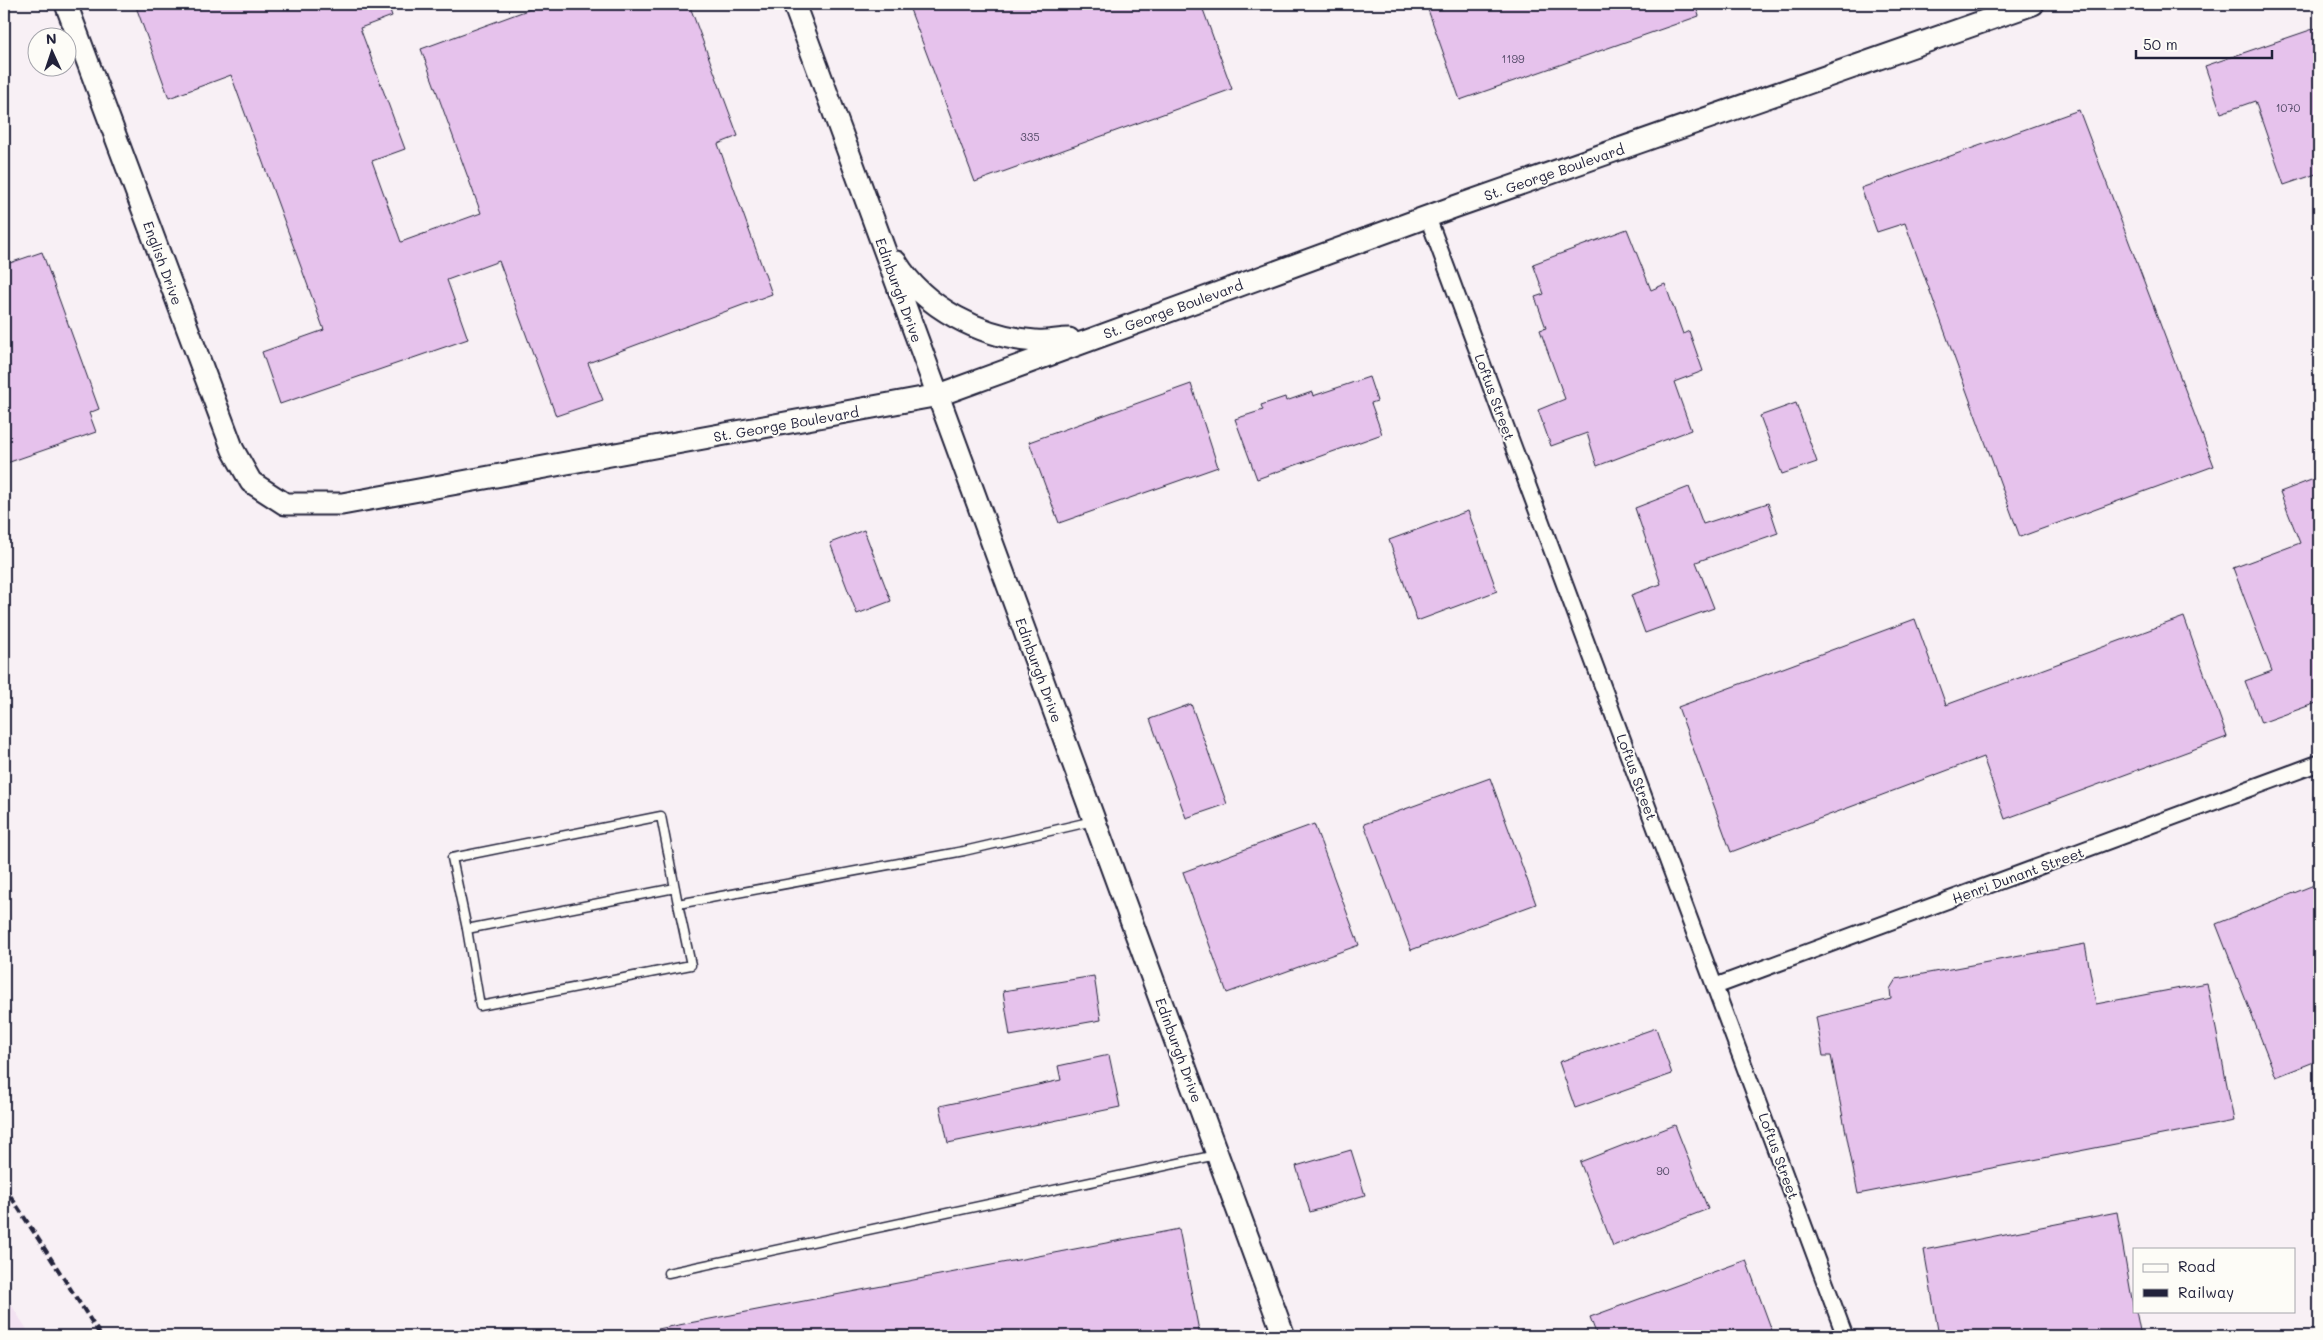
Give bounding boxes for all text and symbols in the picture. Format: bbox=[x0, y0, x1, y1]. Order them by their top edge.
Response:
north arrow bbox=[28, 28, 78, 78]
scale bar bbox=[2136, 28, 2272, 60]
text: N bbox=[45, 29, 57, 48]
text: 50 m bbox=[2143, 34, 2178, 54]
house number: 1199 bbox=[1502, 51, 1525, 66]
house number: 1070 bbox=[2276, 100, 2301, 115]
house number: 335 bbox=[1020, 129, 1040, 144]
street label: St. George Boulevard bbox=[1481, 139, 1627, 205]
street label: English Drive bbox=[139, 218, 187, 308]
street label: Edinburgh Drive bbox=[871, 235, 927, 345]
street label: St. George Boulevard bbox=[1101, 275, 1246, 343]
street label: Loftus Street bbox=[1471, 351, 1519, 443]
street label: St. George Boulevard bbox=[712, 402, 860, 446]
street label: Edinburgh Drive bbox=[1011, 615, 1067, 725]
street label: Loftus Street bbox=[1613, 731, 1661, 823]
street label: Henri Dunant Street bbox=[1949, 842, 2087, 908]
street label: Edinburgh Drive bbox=[1151, 995, 1207, 1105]
street label: Loftus Street bbox=[1755, 1110, 1803, 1202]
house number: 90 bbox=[1656, 1163, 1670, 1178]
legend bbox=[2133, 1248, 2296, 1312]
text: Road bbox=[2178, 1256, 2215, 1276]
text: Railway bbox=[2178, 1282, 2234, 1302]

